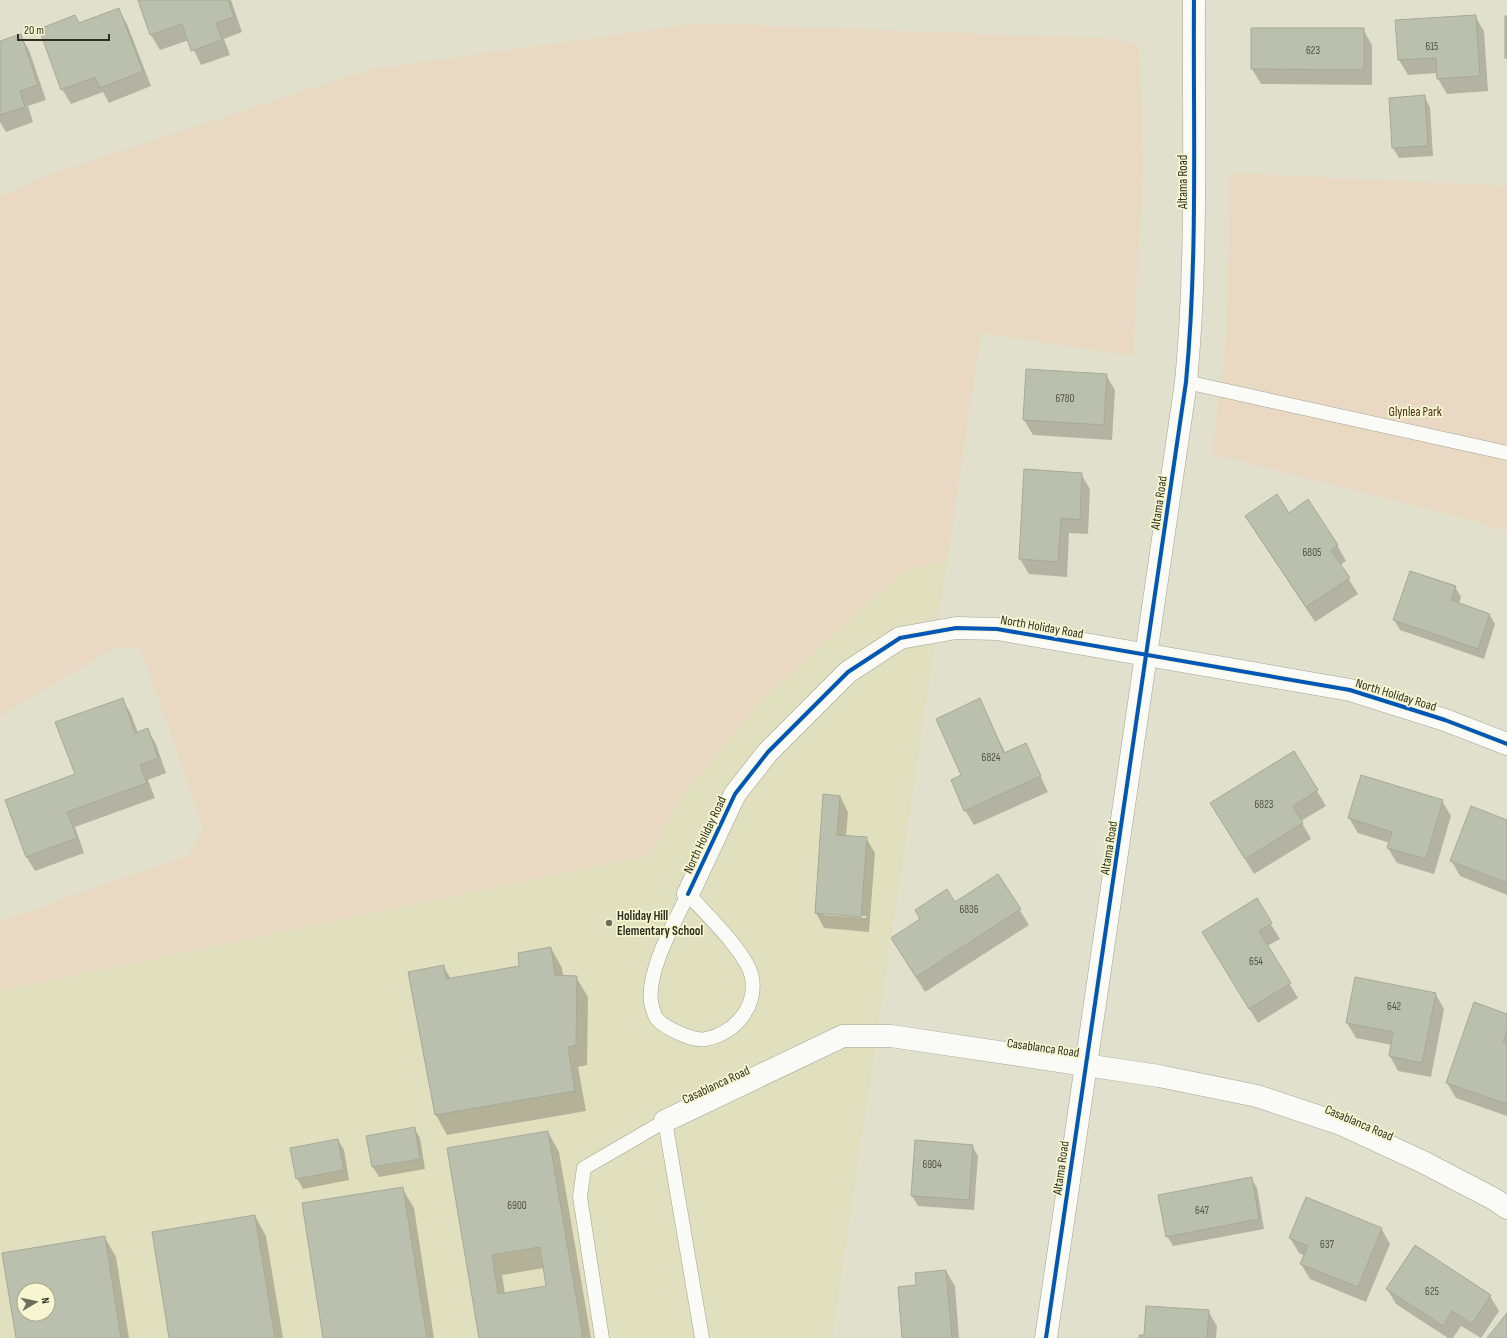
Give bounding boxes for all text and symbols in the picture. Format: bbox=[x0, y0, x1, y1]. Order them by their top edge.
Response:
scale bar bbox=[18, 16, 109, 42]
text: 20 m bbox=[24, 23, 44, 38]
house number: 615 bbox=[1425, 40, 1439, 53]
house number: 623 bbox=[1306, 44, 1320, 57]
street label: Altama Road bbox=[1175, 155, 1191, 210]
house number: 6780 bbox=[1056, 392, 1075, 405]
park label: Glynlea Park bbox=[1388, 404, 1442, 420]
street label: Altama Road bbox=[1147, 475, 1171, 532]
house number: 6805 bbox=[1303, 546, 1321, 559]
street label: North Holiday Road bbox=[999, 612, 1085, 642]
street label: North Holiday Road bbox=[1354, 675, 1438, 715]
house number: 6824 bbox=[982, 751, 1001, 764]
street label: North Holiday Road bbox=[680, 794, 730, 876]
house number: 6823 bbox=[1255, 798, 1274, 811]
street label: Altama Road bbox=[1097, 820, 1121, 877]
house number: 6836 bbox=[959, 903, 979, 916]
place label: Holiday Hill Elementary School bbox=[617, 908, 704, 939]
marker: Holiday Hill Elementary School bbox=[604, 918, 614, 928]
house number: 654 bbox=[1249, 955, 1263, 968]
house number: 642 bbox=[1387, 1000, 1402, 1013]
street label: Casablanca Road bbox=[1006, 1035, 1080, 1061]
street label: Casablanca Road bbox=[680, 1062, 752, 1108]
street label: Casablanca Road bbox=[1322, 1101, 1396, 1145]
street label: Altama Road bbox=[1049, 1140, 1073, 1197]
house number: 6904 bbox=[922, 1158, 942, 1171]
house number: 6900 bbox=[507, 1199, 527, 1212]
house number: 647 bbox=[1195, 1204, 1210, 1217]
house number: 637 bbox=[1320, 1238, 1335, 1251]
north arrow bbox=[16, 1282, 56, 1322]
house number: 625 bbox=[1425, 1285, 1439, 1298]
text: N bbox=[39, 1297, 52, 1305]

